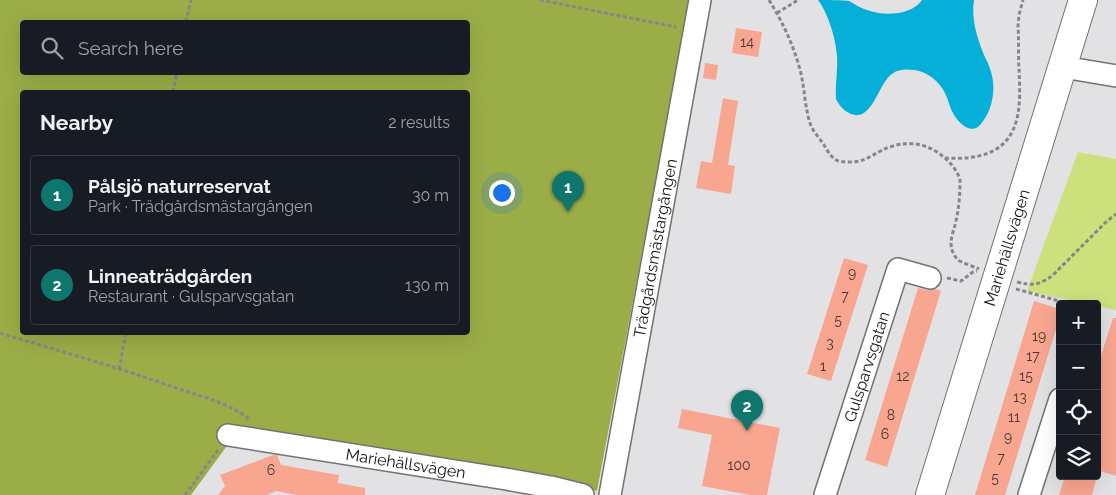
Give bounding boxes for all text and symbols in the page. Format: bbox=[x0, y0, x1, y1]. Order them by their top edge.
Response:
search box bbox=[20, 20, 470, 75]
icon: search bbox=[38, 34, 66, 62]
house number: 14 bbox=[740, 34, 754, 50]
text: Search here bbox=[78, 37, 184, 59]
text: Nearby bbox=[40, 110, 113, 135]
text: 2 results bbox=[388, 113, 450, 132]
street label: Trädgårdsmästargången bbox=[630, 157, 681, 339]
pin: 1 bbox=[552, 171, 584, 212]
text: Pålsjö naturreservat bbox=[88, 175, 271, 197]
your location bbox=[489, 180, 515, 206]
text: 1 bbox=[53, 186, 61, 205]
text: 30 m bbox=[412, 186, 449, 205]
street label: Mariehällsvägen bbox=[980, 187, 1034, 308]
text: Park · Trädgårdsmästargången bbox=[88, 197, 313, 216]
text: Linneaträdgården bbox=[88, 265, 252, 287]
house number: 9 bbox=[848, 265, 856, 281]
text: 2 bbox=[52, 276, 62, 295]
text: 130 m bbox=[405, 276, 449, 295]
text: Restaurant · Gulsparvsgatan bbox=[88, 287, 294, 306]
house number: 7 bbox=[841, 288, 849, 304]
map controls bbox=[1056, 300, 1101, 480]
button: + bbox=[1056, 300, 1101, 345]
street label: Gulsparvsgatan bbox=[840, 309, 894, 424]
house number: 5 bbox=[834, 312, 842, 328]
house number: 19 bbox=[1032, 328, 1046, 344]
house number: 3 bbox=[826, 335, 834, 351]
button: − bbox=[1056, 345, 1101, 390]
house number: 17 bbox=[1026, 348, 1040, 364]
house number: 1 bbox=[820, 358, 826, 374]
house number: 12 bbox=[896, 368, 910, 384]
house number: 15 bbox=[1019, 368, 1033, 384]
house number: 13 bbox=[1013, 389, 1027, 405]
pin: 2 bbox=[731, 390, 763, 431]
button: locate bbox=[1056, 390, 1101, 435]
house number: 8 bbox=[887, 407, 895, 423]
house number: 11 bbox=[1008, 409, 1020, 425]
house number: 6 bbox=[881, 426, 889, 442]
house number: 9 bbox=[1004, 429, 1012, 445]
button: layers bbox=[1056, 435, 1101, 480]
street label: Mariehällsvägen bbox=[344, 445, 467, 482]
house number: 7 bbox=[997, 450, 1005, 466]
house number: 100 bbox=[727, 457, 751, 473]
house number: 6 bbox=[267, 462, 275, 478]
house number: 5 bbox=[991, 470, 999, 486]

